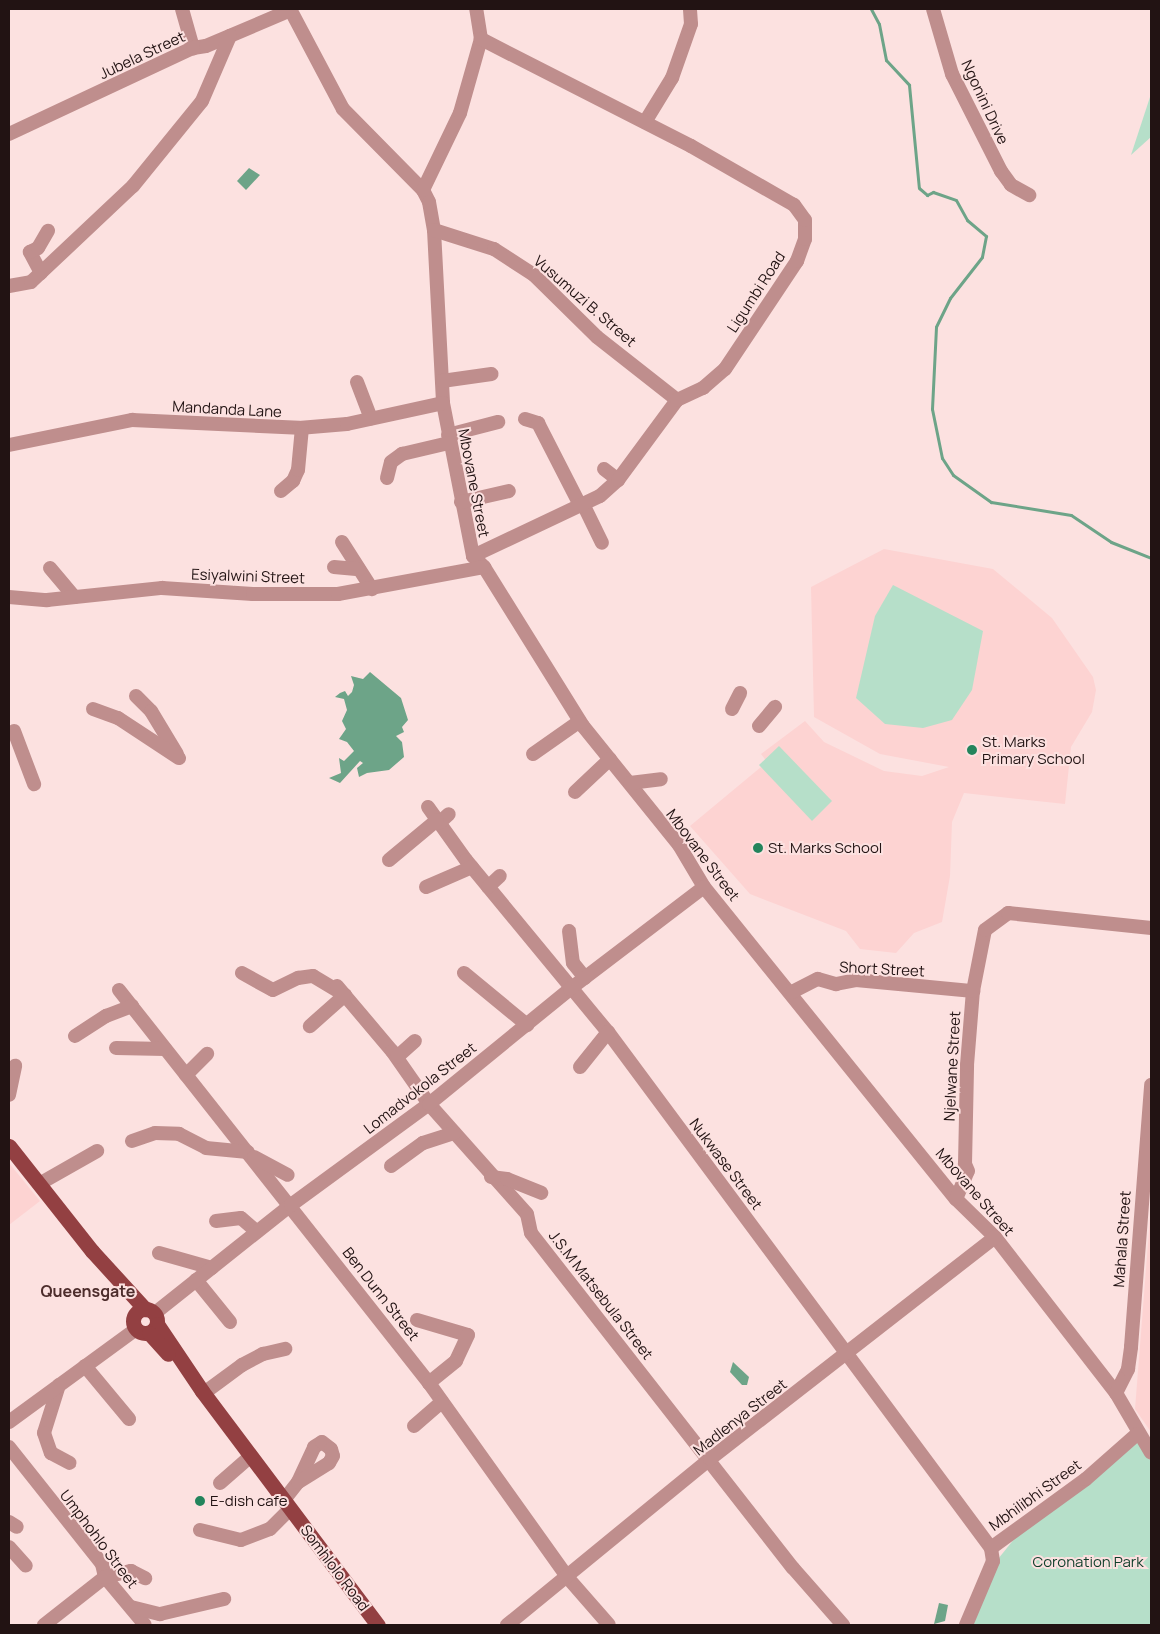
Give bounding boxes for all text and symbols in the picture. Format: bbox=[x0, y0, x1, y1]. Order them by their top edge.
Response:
street label: Jubela Street bbox=[96, 27, 188, 83]
street label: Ngonini Drive bbox=[958, 57, 1012, 147]
street label: Ligumbi Road bbox=[723, 248, 789, 336]
street label: Vusumuzi B. Street bbox=[530, 252, 640, 350]
street label: Mandanda Lane bbox=[172, 397, 282, 421]
street label: Mbovane Street bbox=[455, 427, 493, 539]
street label: Esiyalwini Street bbox=[191, 565, 305, 587]
place label: St. Marks Primary School bbox=[982, 732, 1085, 767]
marker: St. Marks Primary School bbox=[966, 744, 978, 756]
street label: Mbovane Street bbox=[663, 806, 743, 904]
place label: St. Marks School bbox=[768, 839, 882, 857]
marker: St. Marks School bbox=[752, 842, 764, 854]
street label: Short Street bbox=[839, 958, 925, 980]
street label: Njelwane Street bbox=[940, 1010, 964, 1122]
street label: Lomadvokola Street bbox=[360, 1039, 480, 1137]
street label: Nukwase Street bbox=[686, 1115, 766, 1213]
street label: Mbovane Street bbox=[932, 1144, 1018, 1240]
street label: Mahala Street bbox=[1110, 1190, 1134, 1288]
street label: J.S.M Matsebula Street bbox=[545, 1227, 657, 1363]
street label: Ben Dunn Street bbox=[339, 1244, 423, 1344]
district label: Queensgate bbox=[41, 1281, 135, 1301]
street label: Madlenya Street bbox=[690, 1375, 790, 1459]
street label: Mbhilibhi Street bbox=[986, 1456, 1084, 1534]
street label: Umphohlo Street bbox=[56, 1486, 142, 1592]
place label: E-dish cafe bbox=[210, 1492, 287, 1510]
marker: E-dish cafe bbox=[194, 1495, 206, 1507]
street label: Somhlolo Road bbox=[297, 1521, 373, 1615]
park label: Coronation Park bbox=[1032, 1553, 1144, 1571]

